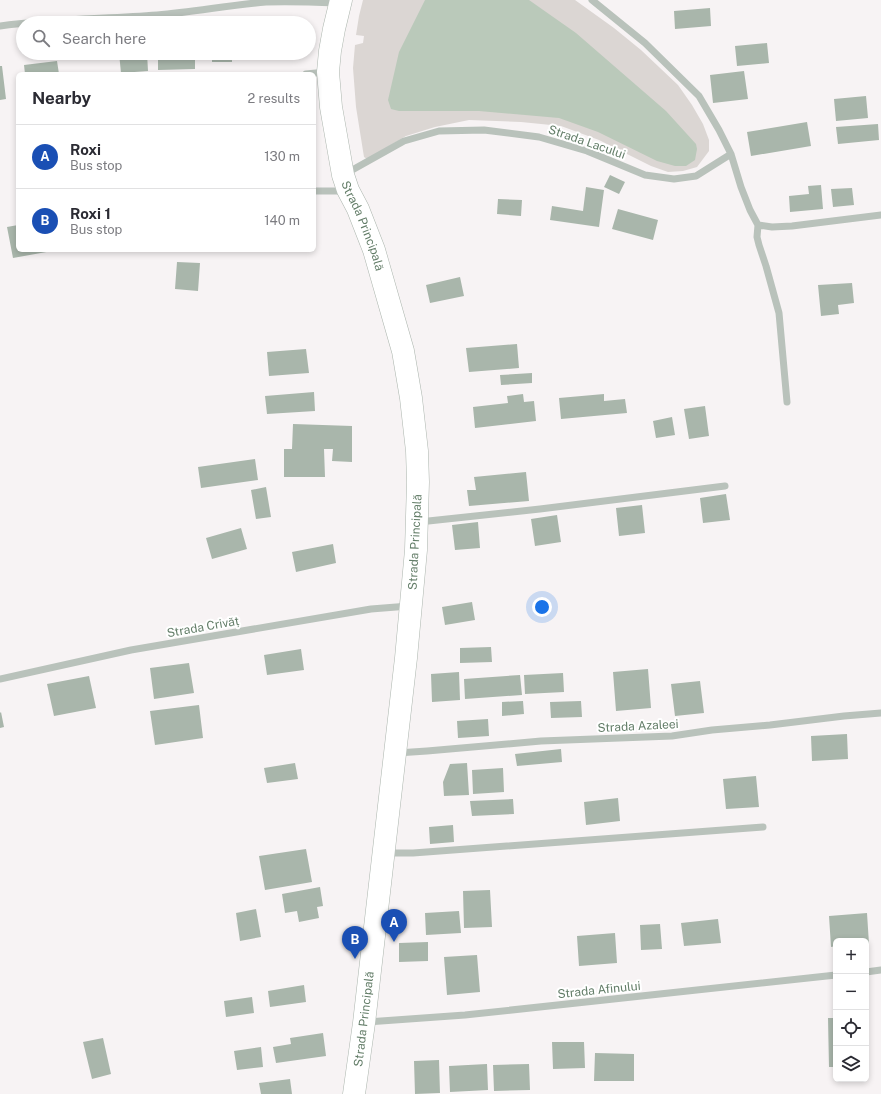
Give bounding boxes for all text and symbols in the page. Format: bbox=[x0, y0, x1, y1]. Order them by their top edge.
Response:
search box bbox=[16, 16, 316, 60]
icon: search bbox=[30, 27, 52, 49]
text: Search here bbox=[62, 30, 146, 47]
text: Nearby bbox=[32, 88, 91, 108]
text: 2 results bbox=[248, 91, 300, 106]
street label: Strada Lacului bbox=[547, 122, 627, 162]
text: Roxi bbox=[70, 141, 101, 158]
text: A bbox=[40, 149, 50, 164]
text: 130 m bbox=[264, 149, 300, 164]
text: Bus stop bbox=[70, 158, 122, 173]
street label: Strada Principală bbox=[338, 179, 387, 272]
text: Roxi 1 bbox=[70, 205, 111, 222]
text: B bbox=[41, 213, 49, 228]
text: 140 m bbox=[264, 213, 300, 228]
text: Bus stop bbox=[70, 222, 122, 237]
street label: Strada Principală bbox=[405, 494, 425, 590]
your location bbox=[532, 597, 552, 617]
street label: Strada Crivăț bbox=[166, 614, 241, 640]
street label: Strada Azaleei bbox=[597, 717, 679, 735]
pin: A bbox=[381, 909, 407, 942]
pin: B bbox=[342, 926, 368, 959]
map controls bbox=[833, 938, 869, 1082]
button: + bbox=[833, 938, 869, 974]
street label: Strada Principală bbox=[351, 970, 377, 1068]
button: − bbox=[833, 974, 869, 1010]
street label: Strada Afinului bbox=[557, 979, 641, 1001]
button: locate bbox=[833, 1010, 869, 1046]
button: layers bbox=[833, 1046, 869, 1082]

